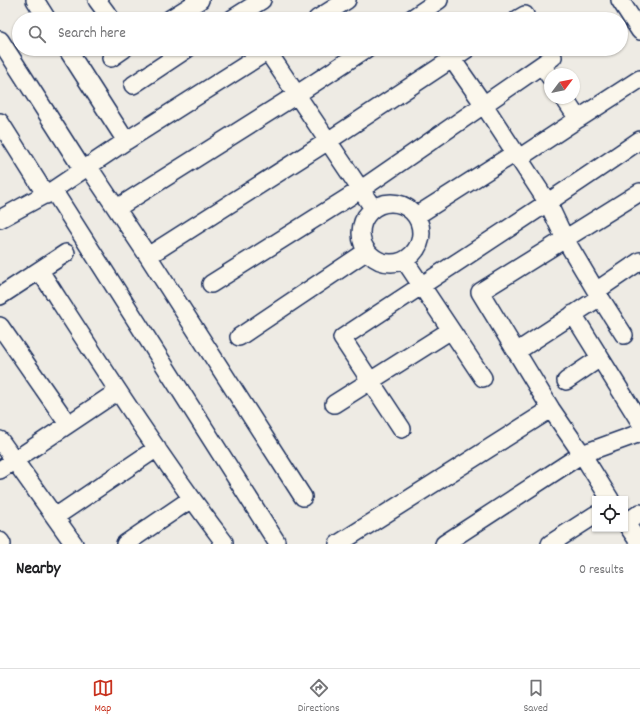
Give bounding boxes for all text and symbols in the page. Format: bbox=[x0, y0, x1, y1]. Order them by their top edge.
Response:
search box bbox=[12, 12, 628, 56]
icon: search bbox=[26, 23, 48, 45]
text: Search here bbox=[58, 23, 126, 45]
north arrow bbox=[544, 68, 580, 104]
map controls bbox=[592, 496, 628, 532]
button: locate bbox=[592, 496, 628, 532]
text: Nearby bbox=[16, 558, 60, 582]
text: 0 results bbox=[579, 561, 624, 580]
tab: Map bbox=[92, 677, 114, 717]
tab: Directions bbox=[298, 677, 340, 717]
tab: Saved bbox=[523, 677, 548, 717]

